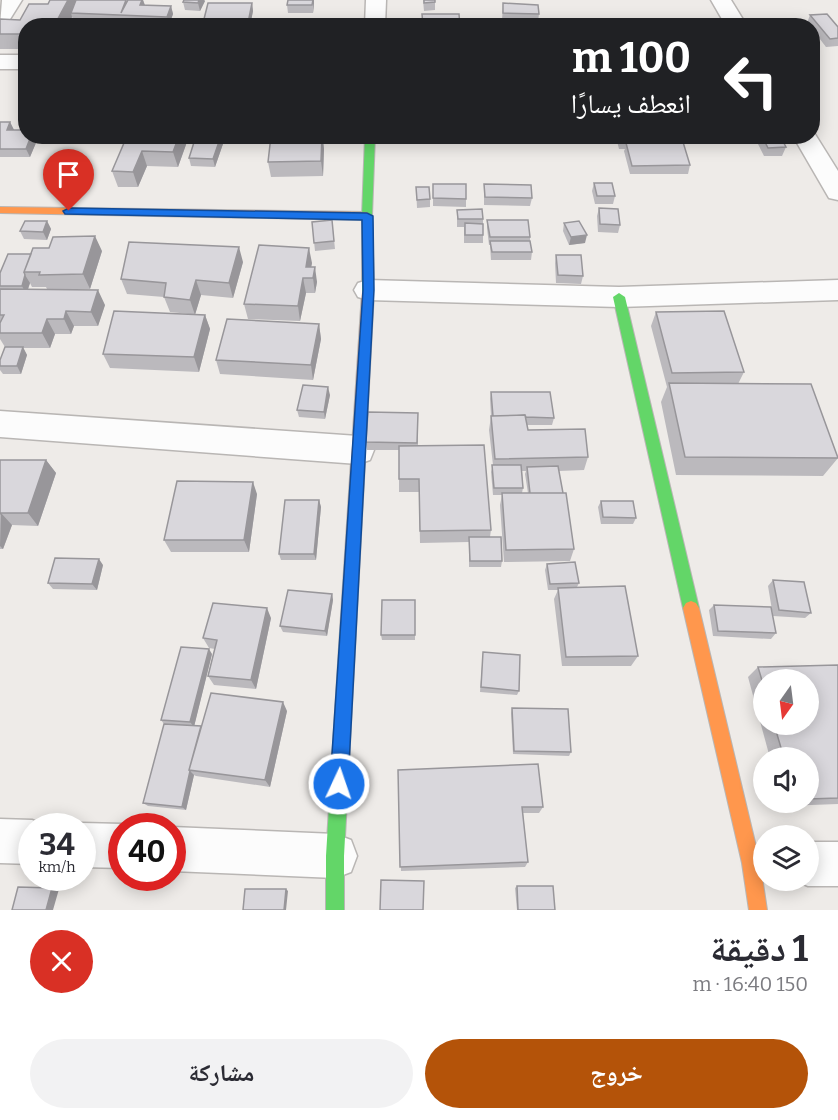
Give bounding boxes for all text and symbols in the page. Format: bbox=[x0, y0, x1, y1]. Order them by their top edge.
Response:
text: 100 m bbox=[572, 33, 691, 83]
icon: left bbox=[712, 42, 790, 120]
text: انعطف يسارًا bbox=[571, 88, 691, 120]
pin bbox=[43, 149, 94, 211]
icon: arrive bbox=[52, 158, 85, 191]
north arrow bbox=[753, 669, 819, 735]
map controls bbox=[753, 669, 819, 891]
button: sound bbox=[753, 747, 819, 813]
position arrow bbox=[307, 752, 371, 816]
speed limit sign: 40 bbox=[108, 813, 186, 891]
button: layers bbox=[753, 825, 819, 891]
text: 34 bbox=[39, 827, 75, 863]
text: km/h bbox=[38, 858, 76, 876]
text: 1 دقيقة bbox=[710, 927, 808, 971]
button: close bbox=[30, 930, 93, 993]
text: 150 m · 16:40 bbox=[692, 972, 808, 996]
button: مشاركة bbox=[30, 1039, 413, 1108]
button: خروج bbox=[425, 1039, 808, 1108]

